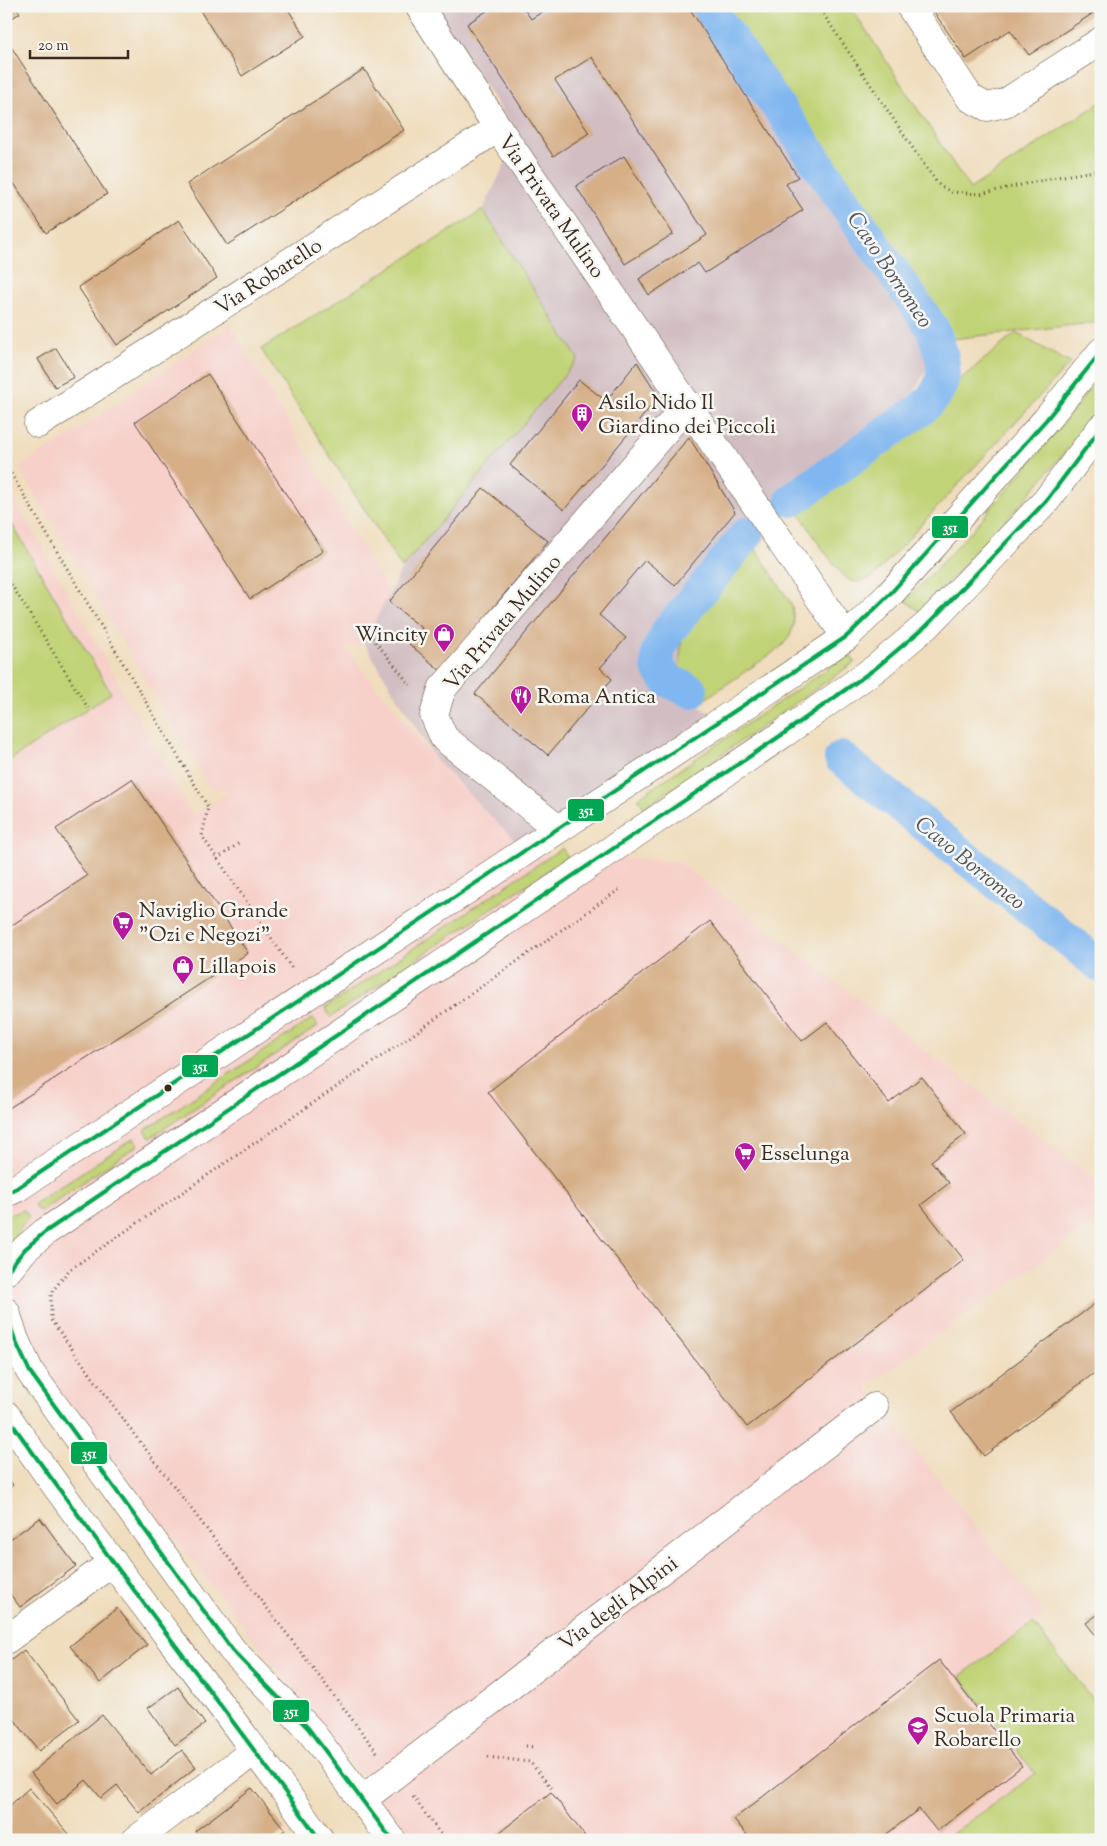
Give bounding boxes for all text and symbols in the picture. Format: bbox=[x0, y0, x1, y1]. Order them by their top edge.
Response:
scale bar bbox=[30, 28, 128, 60]
text: 20 m bbox=[38, 36, 69, 57]
street label: Via Privata Mulino bbox=[489, 129, 611, 285]
water label: Cavo Borromeo bbox=[838, 206, 939, 335]
street label: Via Robarello bbox=[209, 232, 329, 324]
place label: Asilo Nido Il Giardino dei Piccoli bbox=[598, 389, 776, 443]
building icon: Asilo Nido Il Giardino dei Piccoli bbox=[570, 402, 594, 433]
line badge: 351 bbox=[931, 515, 969, 539]
text: 351 bbox=[942, 519, 958, 539]
street label: Via Privata Mulino bbox=[438, 549, 569, 698]
place label: Wincity bbox=[355, 621, 429, 651]
shop icon: Wincity bbox=[432, 622, 456, 653]
place label: Roma Antica bbox=[537, 683, 656, 713]
restaurant icon: Roma Antica bbox=[509, 684, 533, 715]
line badge: 351 bbox=[567, 798, 605, 822]
text: 351 bbox=[578, 802, 594, 822]
water label: Cavo Borromeo bbox=[907, 810, 1032, 919]
place label: Naviglio Grande "Ozi e Negozi" bbox=[139, 897, 288, 951]
supermarket icon: Naviglio Grande "Ozi e Negozi" bbox=[111, 910, 135, 941]
place label: Lillapois bbox=[199, 953, 276, 983]
shop icon: Lillapois bbox=[171, 954, 195, 985]
line badge: 351 bbox=[181, 1054, 219, 1078]
text: 351 bbox=[192, 1058, 208, 1078]
unlabelled marker bbox=[163, 1083, 173, 1093]
place label: Esselunga bbox=[761, 1140, 850, 1170]
supermarket icon: Esselunga bbox=[733, 1141, 757, 1172]
line badge: 351 bbox=[70, 1441, 108, 1465]
text: 351 bbox=[81, 1445, 97, 1465]
street label: Via degli Alpini bbox=[553, 1550, 685, 1659]
line badge: 351 bbox=[272, 1699, 310, 1723]
place label: Scuola Primaria Robarello bbox=[934, 1702, 1075, 1756]
text: 351 bbox=[283, 1703, 299, 1723]
school or university icon: Scuola Primaria Robarello bbox=[906, 1715, 930, 1746]

